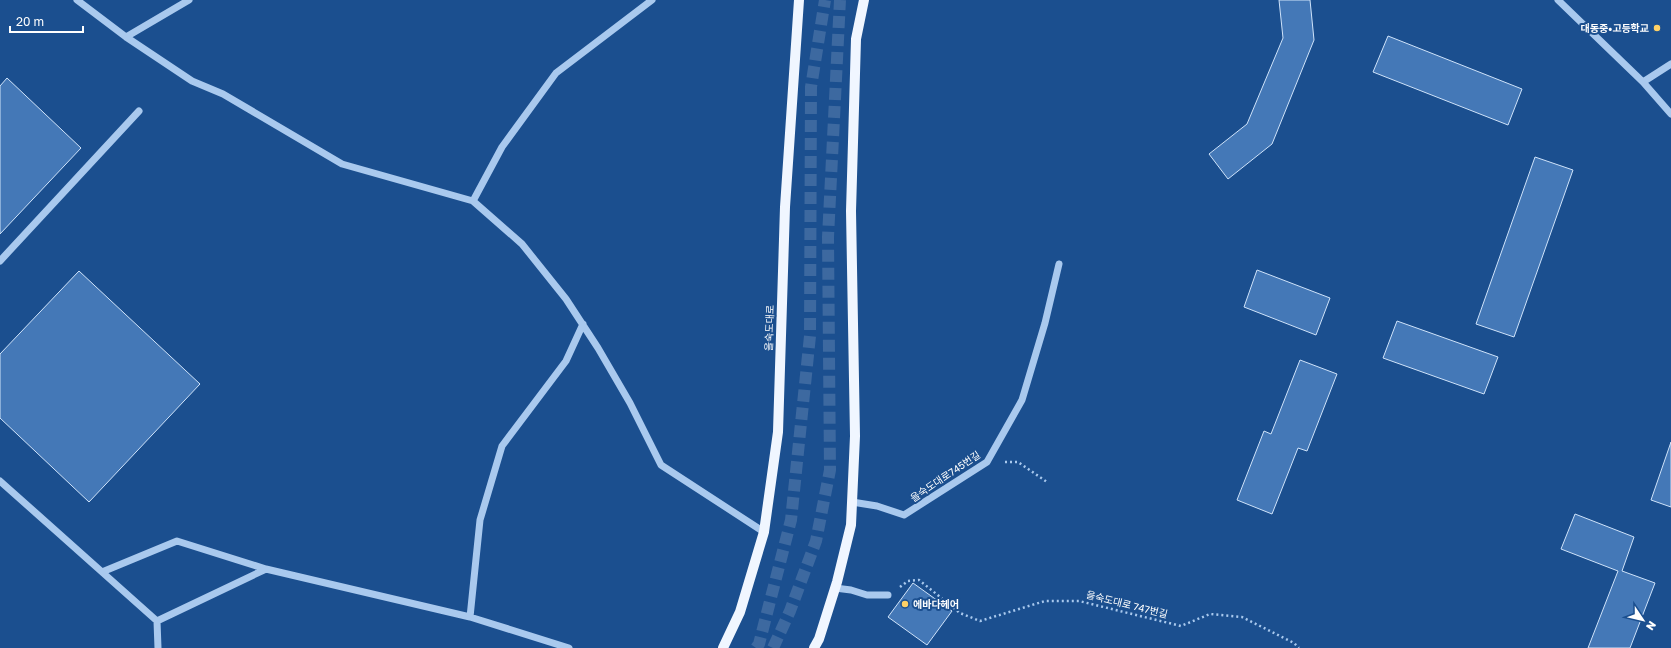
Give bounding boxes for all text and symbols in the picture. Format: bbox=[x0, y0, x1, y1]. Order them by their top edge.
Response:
scale bar bbox=[10, 8, 83, 34]
text: 20 m bbox=[16, 14, 44, 29]
place label: 대동중•고등학교 bbox=[1581, 22, 1649, 34]
marker: 대동중•고등학교 bbox=[1652, 23, 1662, 33]
street label: 을숙도대로 bbox=[762, 305, 776, 351]
street label: 을숙도대로745번길 bbox=[908, 448, 982, 504]
street label: 을숙도대로 747번길 bbox=[1085, 588, 1169, 620]
place label: 에바다헤어 bbox=[913, 598, 959, 610]
marker: 에바다헤어 bbox=[900, 599, 910, 609]
north arrow bbox=[1623, 600, 1663, 640]
text: N bbox=[1644, 619, 1659, 633]

